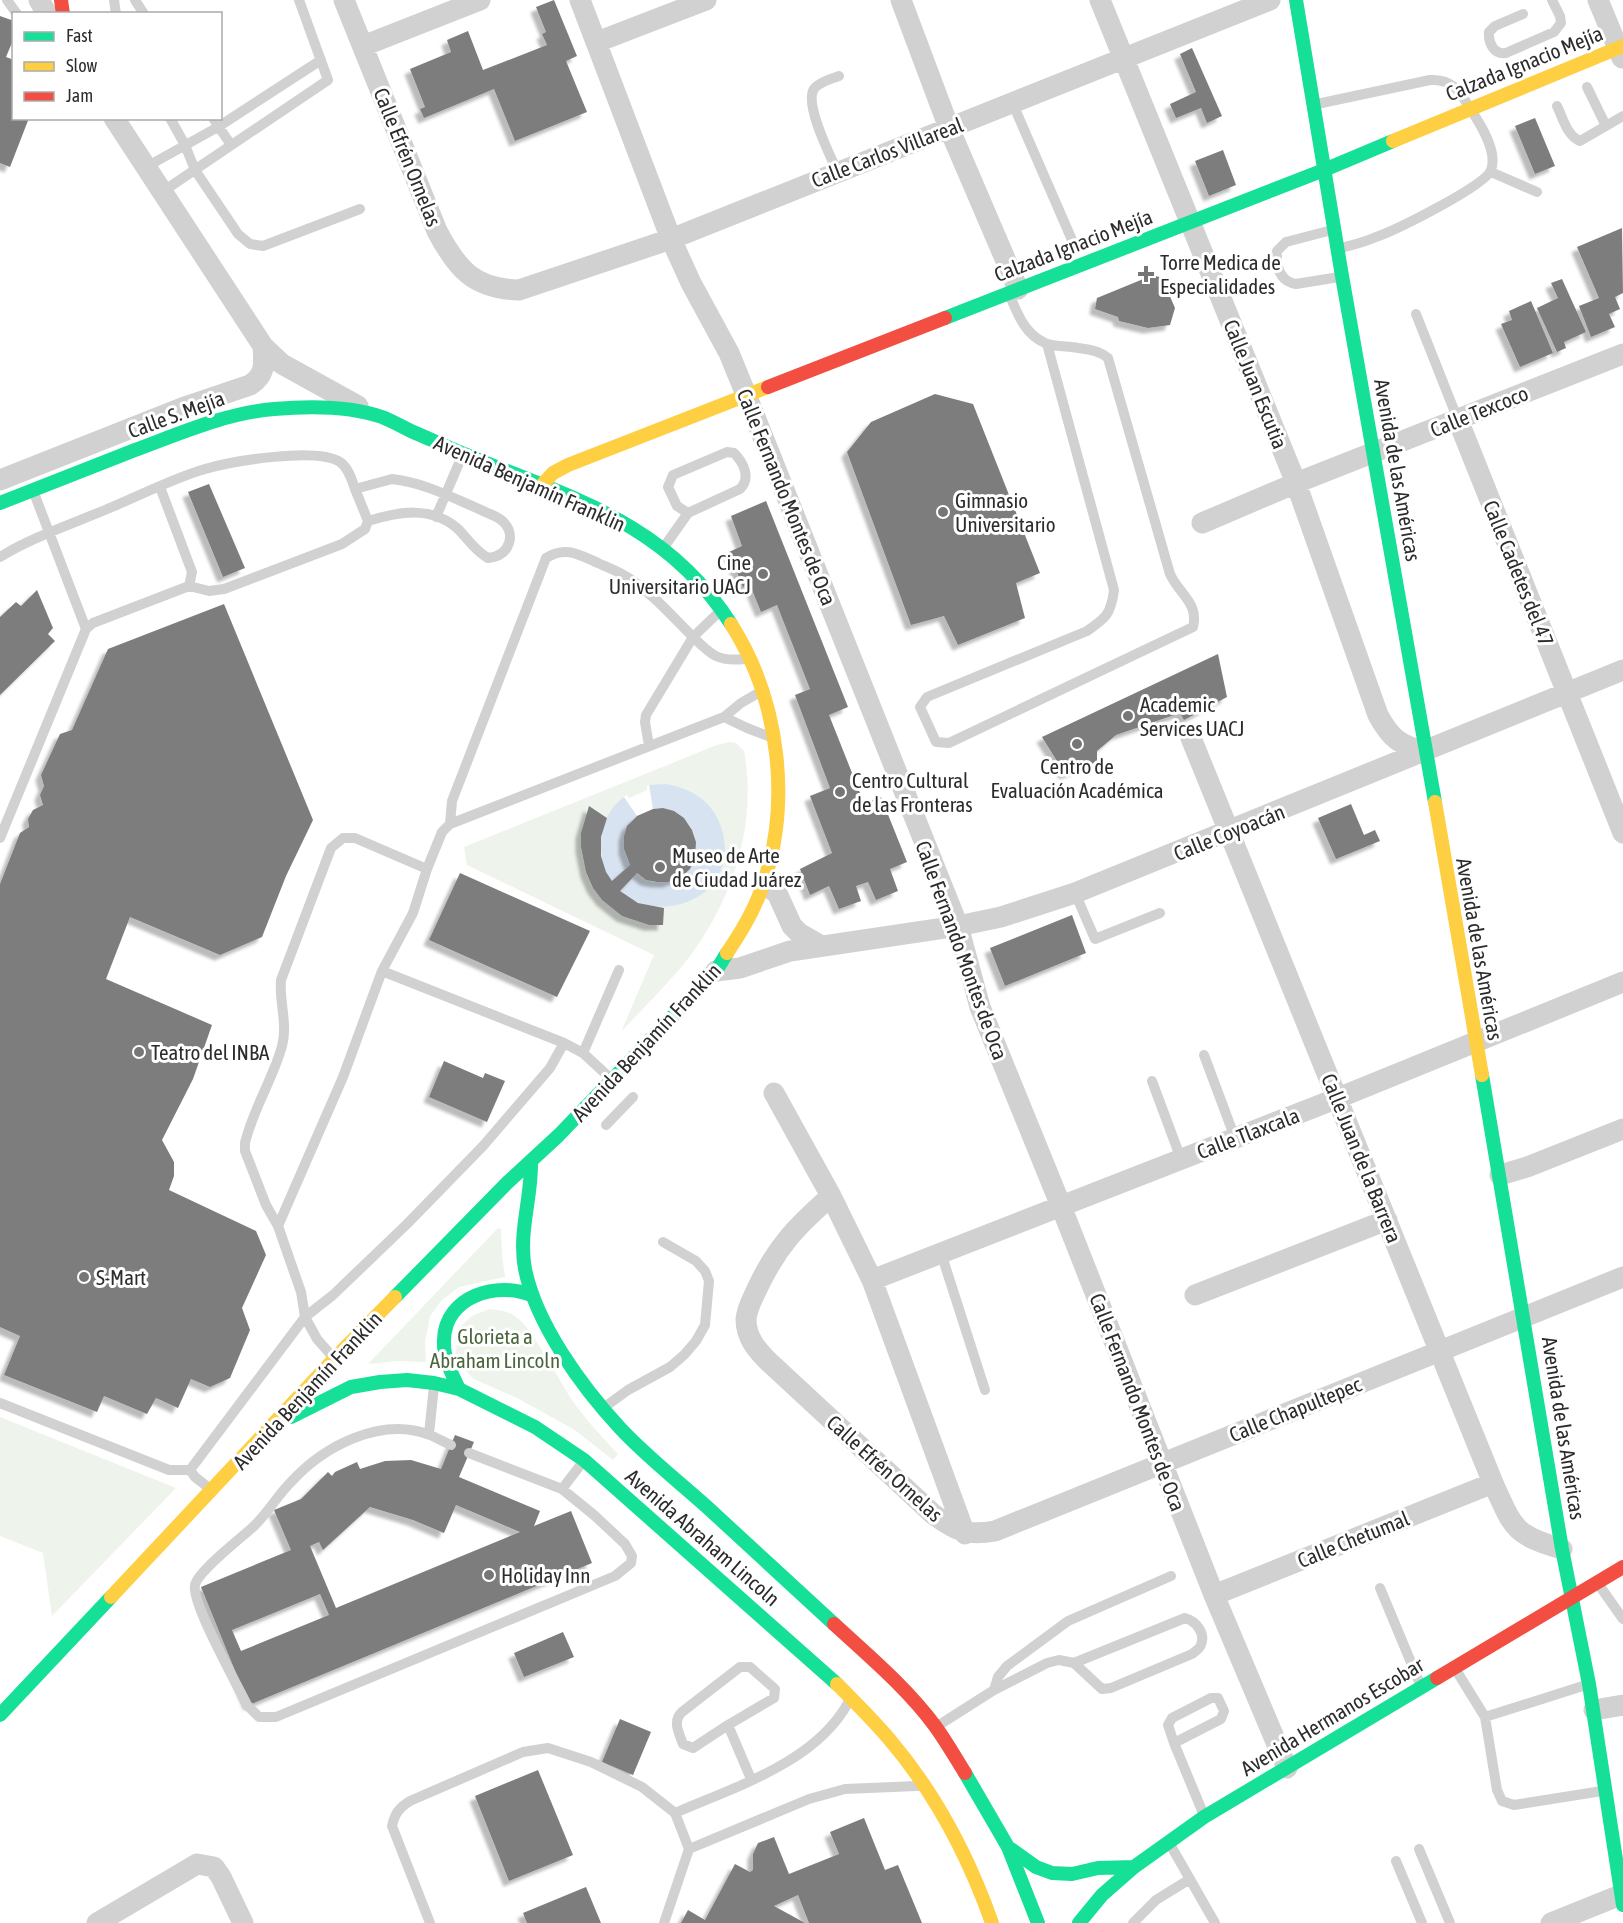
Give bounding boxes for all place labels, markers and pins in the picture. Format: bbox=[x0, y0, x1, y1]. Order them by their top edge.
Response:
place label: Torre Medica de Especialidades bbox=[1160, 250, 1281, 298]
marker: Torre Medica de Especialidades bbox=[1137, 265, 1155, 283]
place label: Gimnasio Universitario bbox=[955, 488, 1056, 536]
marker: Gimnasio Universitario bbox=[936, 505, 950, 519]
place label: Cine Universitario UACJ bbox=[609, 550, 751, 598]
marker: Cine Universitario UACJ bbox=[756, 567, 770, 581]
place label: Academic Services UACJ bbox=[1140, 692, 1244, 740]
marker: Academic Services UACJ bbox=[1121, 709, 1135, 723]
marker: Centro de Evaluación Académica bbox=[1070, 737, 1084, 751]
place label: Centro de Evaluación Académica bbox=[991, 754, 1163, 802]
place label: Centro Cultural de las Fronteras bbox=[852, 768, 973, 816]
marker: Centro Cultural de las Fronteras bbox=[833, 785, 847, 799]
place label: Museo de Arte de Ciudad Juárez bbox=[672, 843, 802, 891]
marker: Museo de Arte de Ciudad Juárez bbox=[653, 860, 667, 874]
place label: Teatro del INBA bbox=[151, 1040, 270, 1064]
marker: Teatro del INBA bbox=[132, 1045, 146, 1059]
place label: S-Mart bbox=[96, 1265, 146, 1289]
marker: S-Mart bbox=[77, 1270, 91, 1284]
place label: Holiday Inn bbox=[501, 1563, 590, 1587]
marker: Holiday Inn bbox=[482, 1568, 496, 1582]

